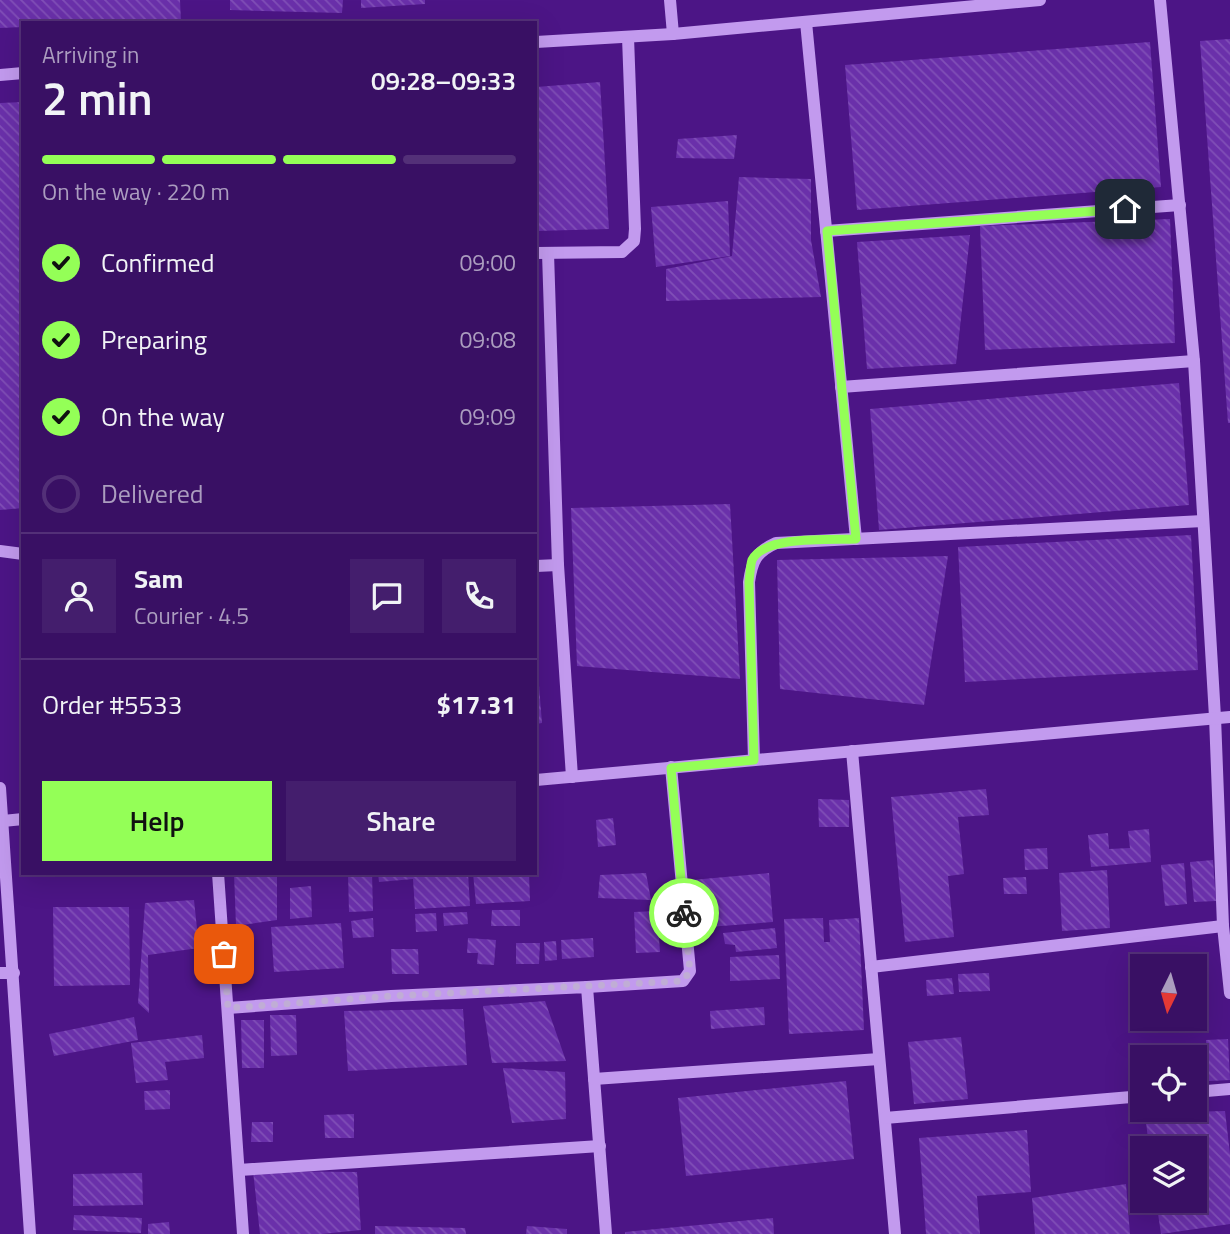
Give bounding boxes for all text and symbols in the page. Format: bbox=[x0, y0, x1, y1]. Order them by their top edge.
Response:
text: Arriving in bbox=[42, 37, 139, 72]
text: 09:28–09:33 bbox=[371, 61, 516, 100]
text: 2 min bbox=[42, 63, 153, 133]
text: On the way · 220 m bbox=[42, 174, 230, 209]
pin bbox=[1095, 179, 1155, 239]
icon: home bbox=[1106, 190, 1144, 228]
text: Confirmed bbox=[101, 243, 215, 282]
icon: check bbox=[42, 244, 80, 282]
text: 09:00 bbox=[459, 245, 516, 280]
text: Preparing bbox=[101, 320, 207, 359]
icon: check bbox=[42, 321, 80, 359]
text: 09:08 bbox=[459, 322, 516, 357]
text: On the way bbox=[101, 397, 225, 436]
icon: check bbox=[42, 398, 80, 436]
text: 09:09 bbox=[459, 399, 516, 434]
text: Delivered bbox=[101, 474, 204, 513]
button: person bbox=[42, 559, 116, 633]
text: Sam bbox=[134, 559, 183, 598]
button: chat bbox=[350, 559, 424, 633]
button: phone bbox=[442, 559, 516, 633]
text: Courier · 4.5 bbox=[134, 598, 249, 633]
text: Order #5533 bbox=[42, 685, 182, 724]
text: $17.31 bbox=[437, 685, 516, 724]
button: Help bbox=[42, 781, 272, 861]
button: Share bbox=[286, 781, 516, 861]
courier bbox=[649, 878, 719, 948]
icon: bike bbox=[665, 894, 703, 932]
pin bbox=[194, 924, 254, 984]
icon: bag bbox=[205, 935, 243, 973]
north arrow bbox=[1130, 954, 1208, 1031]
map controls bbox=[1130, 954, 1207, 1213]
button: locate bbox=[1130, 1045, 1207, 1122]
button: layers bbox=[1130, 1136, 1207, 1213]

